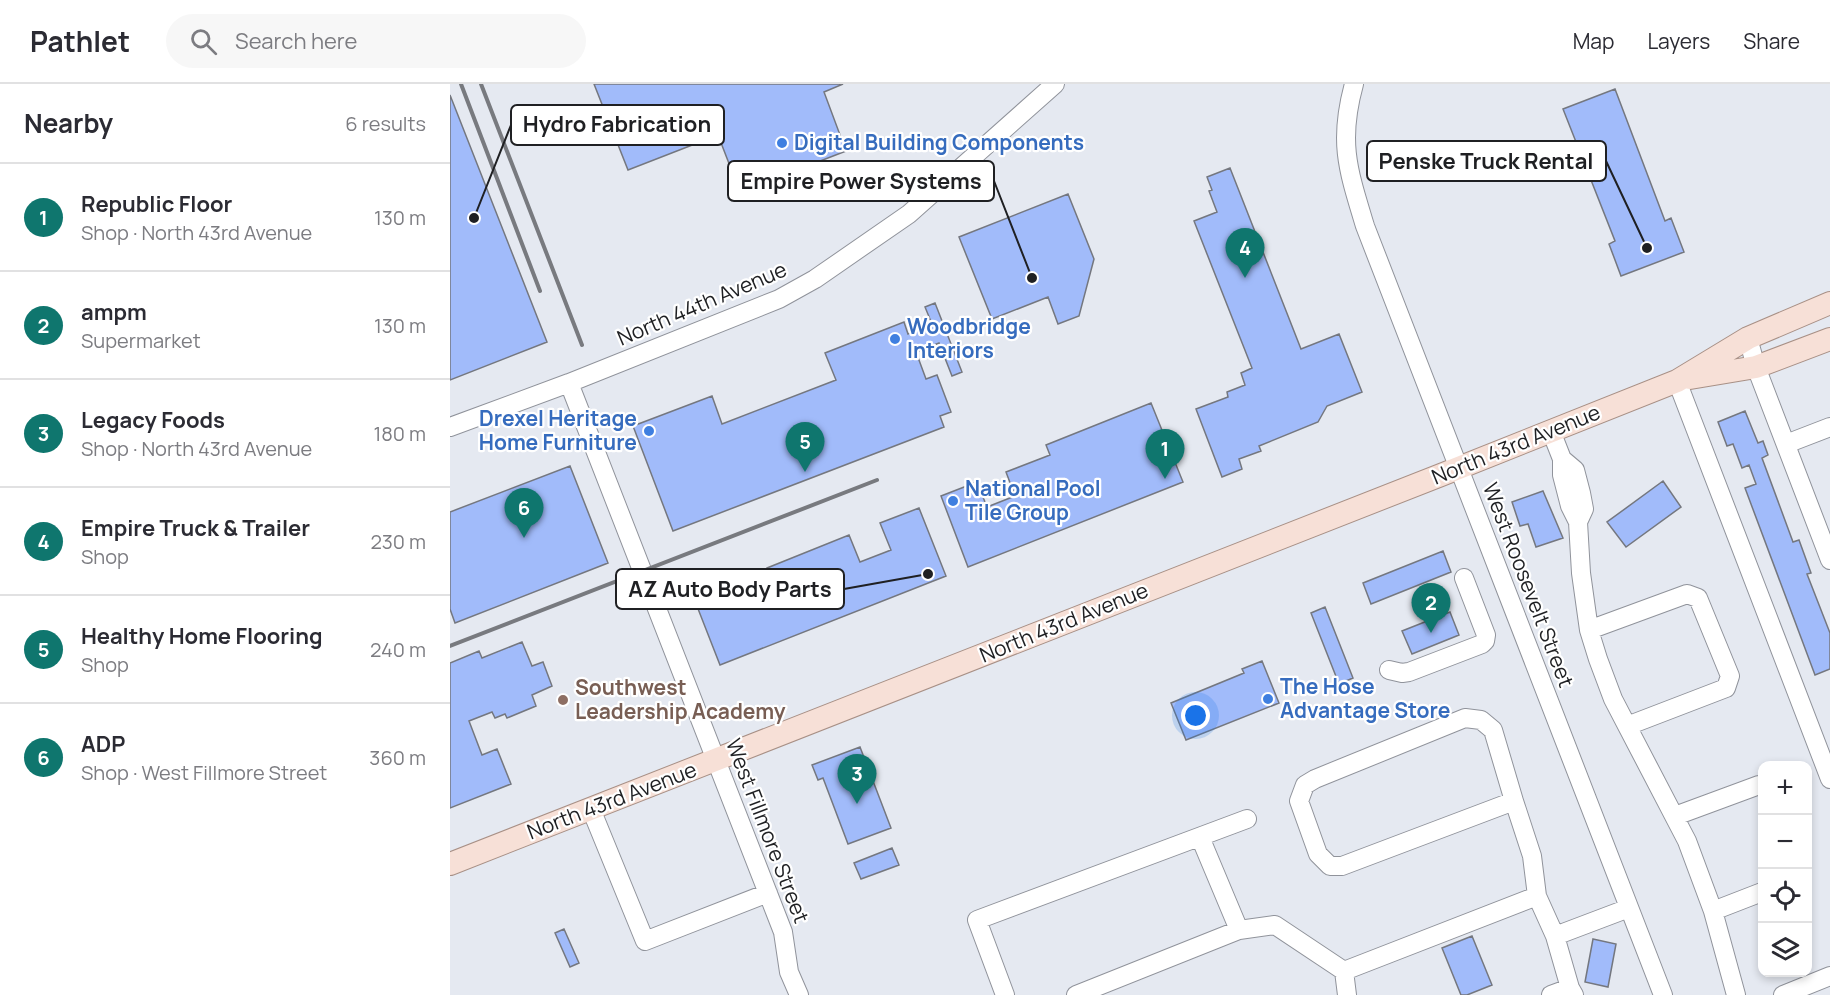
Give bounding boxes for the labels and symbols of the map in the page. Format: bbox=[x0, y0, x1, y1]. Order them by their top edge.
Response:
callout: Hydro Fabrication bbox=[511, 105, 724, 145]
text: Hydro Fabrication bbox=[523, 109, 711, 139]
place label: Digital Building Components bbox=[794, 128, 1084, 156]
marker: Digital Building Components bbox=[775, 136, 789, 150]
callout: Penske Truck Rental bbox=[1367, 141, 1606, 181]
text: Penske Truck Rental bbox=[1379, 146, 1593, 176]
callout: Empire Power Systems bbox=[728, 161, 994, 201]
text: Empire Power Systems bbox=[740, 166, 982, 196]
pin: 4 bbox=[1226, 228, 1264, 278]
street label: North 44th Avenue bbox=[613, 255, 791, 351]
place label: Woodbridge Interiors bbox=[907, 312, 1031, 364]
marker: Woodbridge Interiors bbox=[888, 332, 902, 346]
street label: North 43rd Avenue bbox=[1427, 398, 1604, 491]
place label: Drexel Heritage Home Furniture bbox=[479, 404, 637, 456]
pin: 5 bbox=[786, 422, 824, 472]
marker: Drexel Heritage Home Furniture bbox=[642, 424, 656, 438]
pin: 1 bbox=[1146, 430, 1184, 479]
place label: National Pool Tile Group bbox=[965, 474, 1101, 526]
street label: West Roosevelt Street bbox=[1477, 478, 1581, 691]
pin: 6 bbox=[504, 488, 544, 538]
marker: National Pool Tile Group bbox=[946, 494, 960, 508]
callout: AZ Auto Body Parts bbox=[616, 569, 844, 609]
text: AZ Auto Body Parts bbox=[628, 574, 832, 604]
street label: North 43rd Avenue bbox=[975, 576, 1152, 669]
pin: 2 bbox=[1412, 584, 1450, 633]
place label: The Hose Advantage Store bbox=[1280, 672, 1450, 724]
place label: Southwest Leadership Academy bbox=[575, 673, 786, 725]
marker: The Hose Advantage Store bbox=[1261, 692, 1275, 706]
marker: Southwest Leadership Academy bbox=[556, 693, 570, 707]
your location bbox=[1181, 701, 1210, 730]
street label: West Fillmore Street bbox=[720, 734, 816, 927]
pin: 3 bbox=[838, 754, 876, 804]
street label: North 43rd Avenue bbox=[523, 755, 700, 845]

